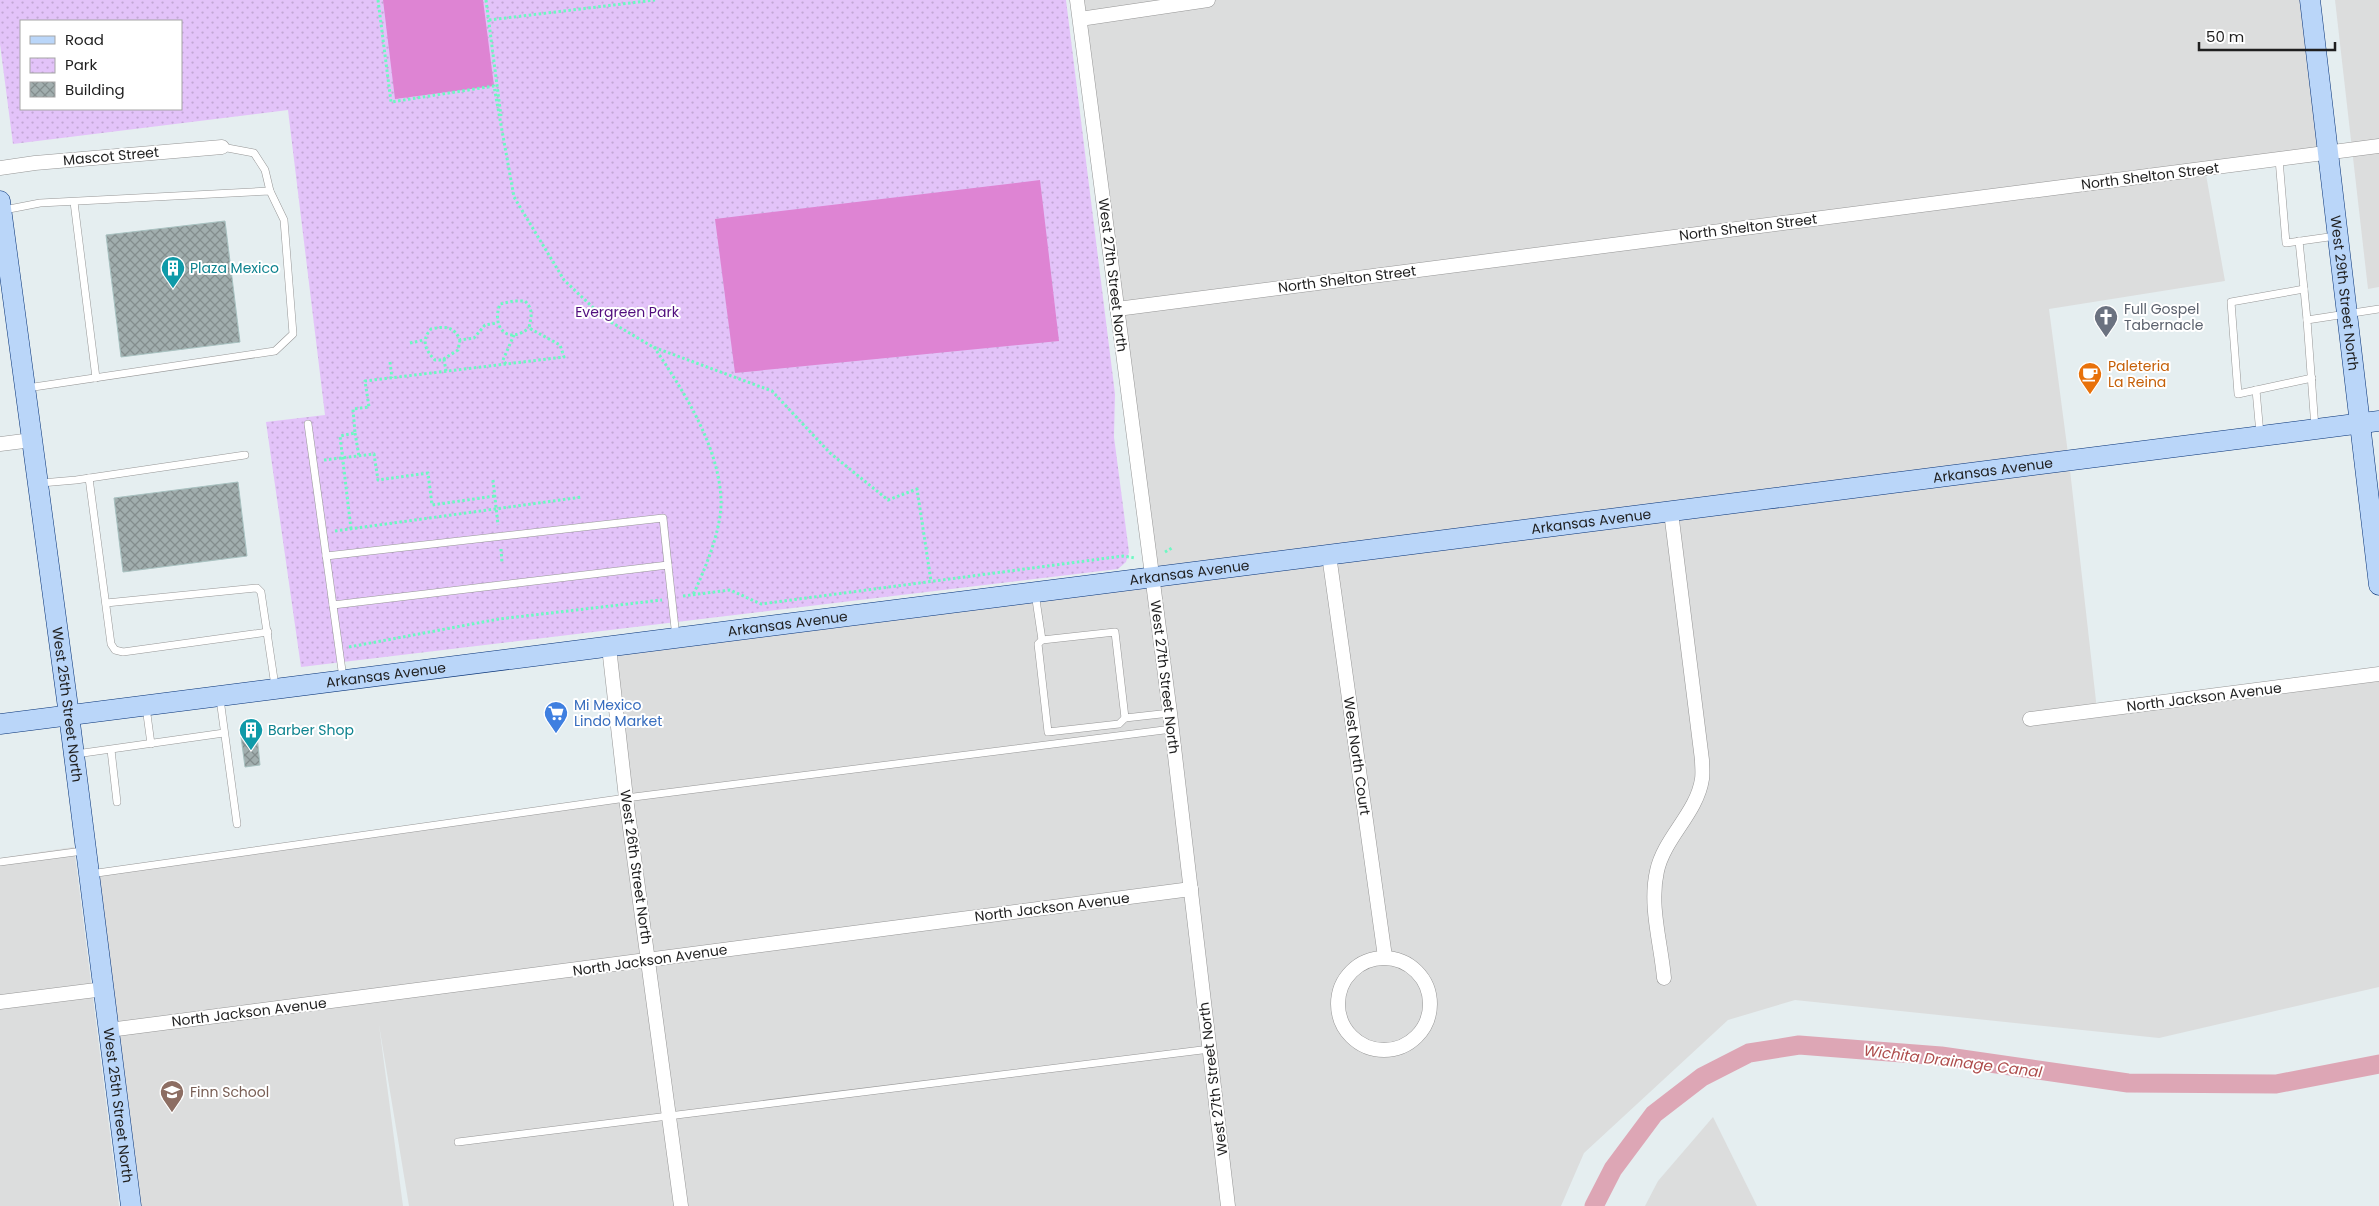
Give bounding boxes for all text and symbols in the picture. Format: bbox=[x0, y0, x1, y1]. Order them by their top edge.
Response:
legend bbox=[20, 20, 182, 110]
scale bar bbox=[2199, 20, 2335, 52]
text: 50 m bbox=[2206, 26, 2244, 47]
text: Road bbox=[65, 29, 104, 50]
text: Park bbox=[65, 54, 97, 75]
text: Building bbox=[65, 79, 125, 100]
street label: Mascot Street bbox=[62, 142, 160, 170]
street label: North Shelton Street bbox=[2080, 158, 2220, 194]
street label: West 27th Street North bbox=[1094, 197, 1132, 353]
street label: North Shelton Street bbox=[1678, 209, 1818, 245]
street label: West 29th Street North bbox=[2325, 214, 2364, 372]
building icon: Plaza Mexico bbox=[160, 255, 186, 289]
place label: Plaza Mexico bbox=[190, 258, 279, 278]
street label: North Shelton Street bbox=[1277, 261, 1417, 297]
place label: Full Gospel Tabernacle bbox=[2124, 299, 2204, 335]
park label: Evergreen Park bbox=[575, 302, 680, 322]
church icon: Full Gospel Tabernacle bbox=[2093, 304, 2119, 338]
place label: Paleteria La Reina bbox=[2108, 356, 2170, 392]
cafe icon: Paleteria La Reina bbox=[2077, 361, 2103, 395]
street label: Arkansas Avenue bbox=[1932, 453, 2054, 488]
street label: Arkansas Avenue bbox=[1530, 504, 1653, 539]
street label: Arkansas Avenue bbox=[1128, 555, 1251, 590]
street label: West 27th Street North bbox=[1146, 599, 1184, 755]
street label: Arkansas Avenue bbox=[726, 606, 849, 641]
street label: West 25th Street North bbox=[47, 626, 87, 783]
street label: Arkansas Avenue bbox=[325, 657, 447, 692]
street label: North Jackson Avenue bbox=[2125, 678, 2283, 716]
place label: Mi Mexico Lindo Market bbox=[574, 695, 662, 731]
street label: West North Court bbox=[1339, 696, 1375, 816]
supermarket icon: Mi Mexico Lindo Market bbox=[543, 700, 569, 734]
building icon: Barber Shop bbox=[238, 717, 264, 751]
place label: Barber Shop bbox=[268, 720, 354, 740]
street label: West 26th Street North bbox=[615, 788, 657, 946]
street label: North Jackson Avenue bbox=[973, 888, 1131, 926]
street label: North Jackson Avenue bbox=[571, 939, 729, 981]
street label: North Jackson Avenue bbox=[170, 993, 328, 1031]
street label: West 27th Street North bbox=[1194, 1001, 1232, 1157]
street label: West 25th Street North bbox=[99, 1027, 138, 1184]
water label: Wichita Drainage Canal bbox=[1863, 1040, 2044, 1082]
school or university icon: Finn School bbox=[159, 1079, 185, 1113]
place label: Finn School bbox=[190, 1082, 269, 1102]

